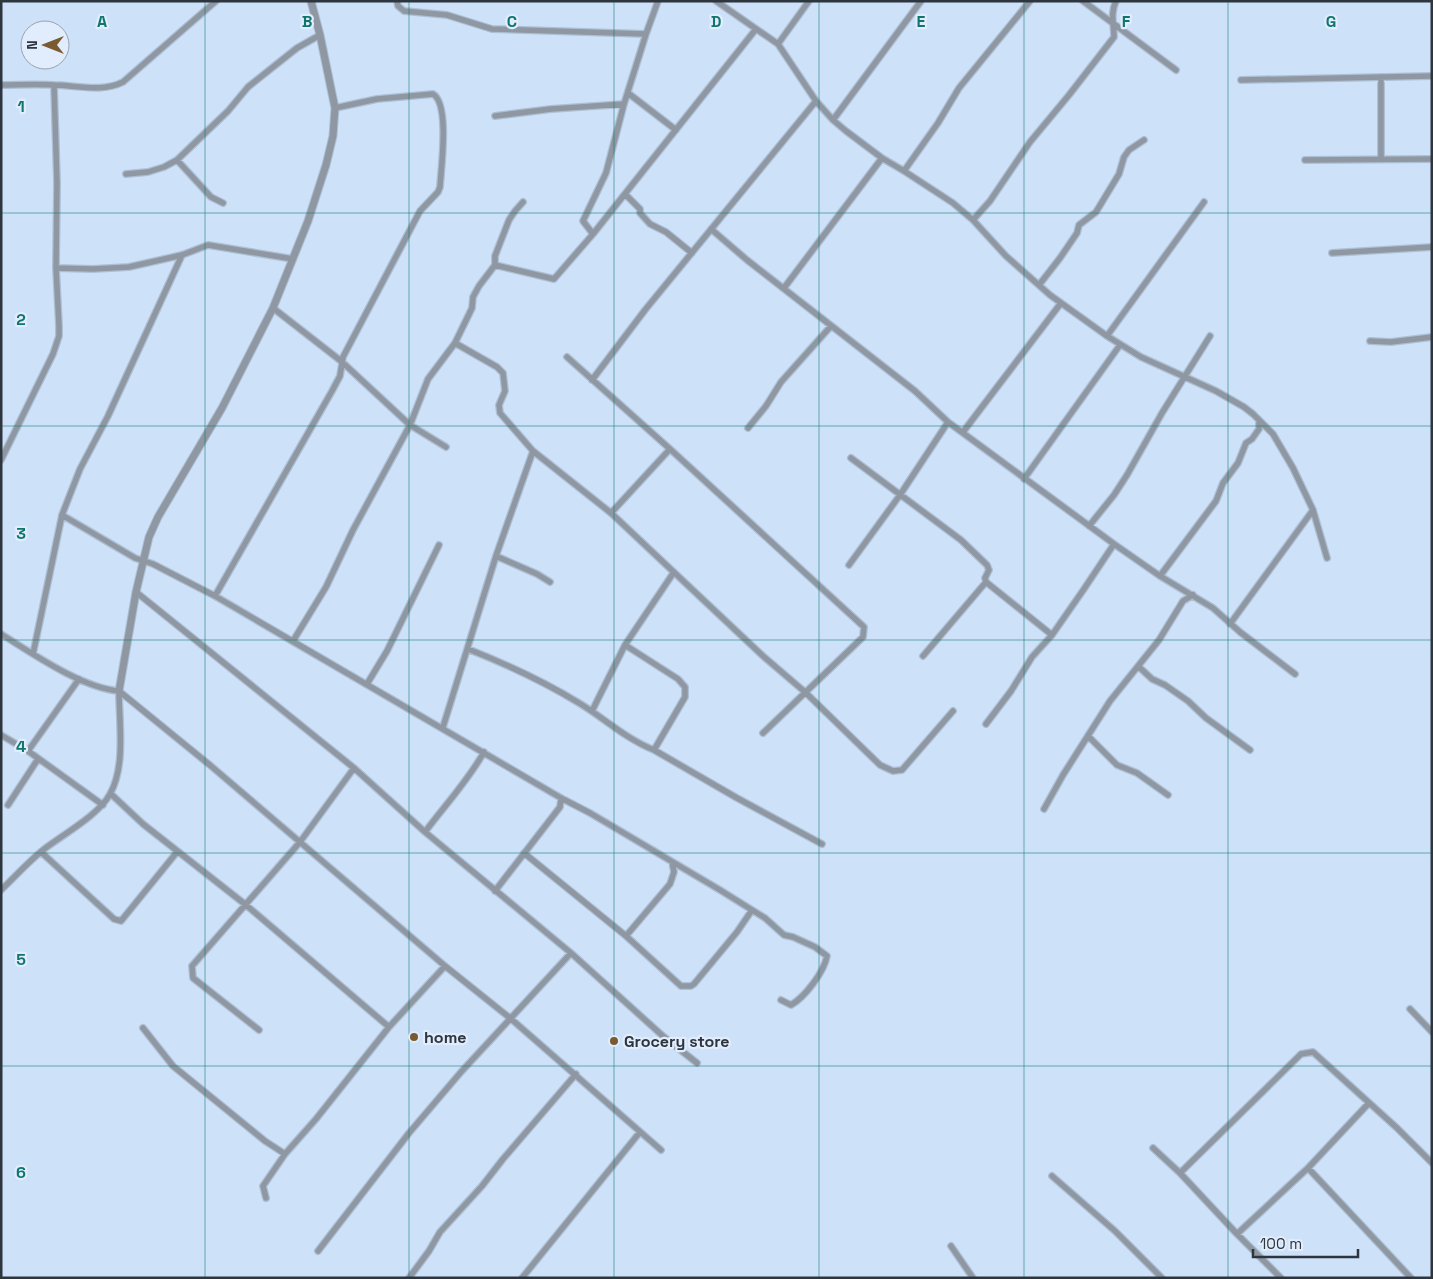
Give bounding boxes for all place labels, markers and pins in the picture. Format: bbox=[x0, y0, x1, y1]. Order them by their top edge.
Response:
place label: home bbox=[424, 1027, 467, 1048]
marker: home bbox=[408, 1031, 420, 1043]
place label: Grocery store bbox=[624, 1031, 730, 1052]
marker: Grocery store bbox=[608, 1035, 620, 1047]

